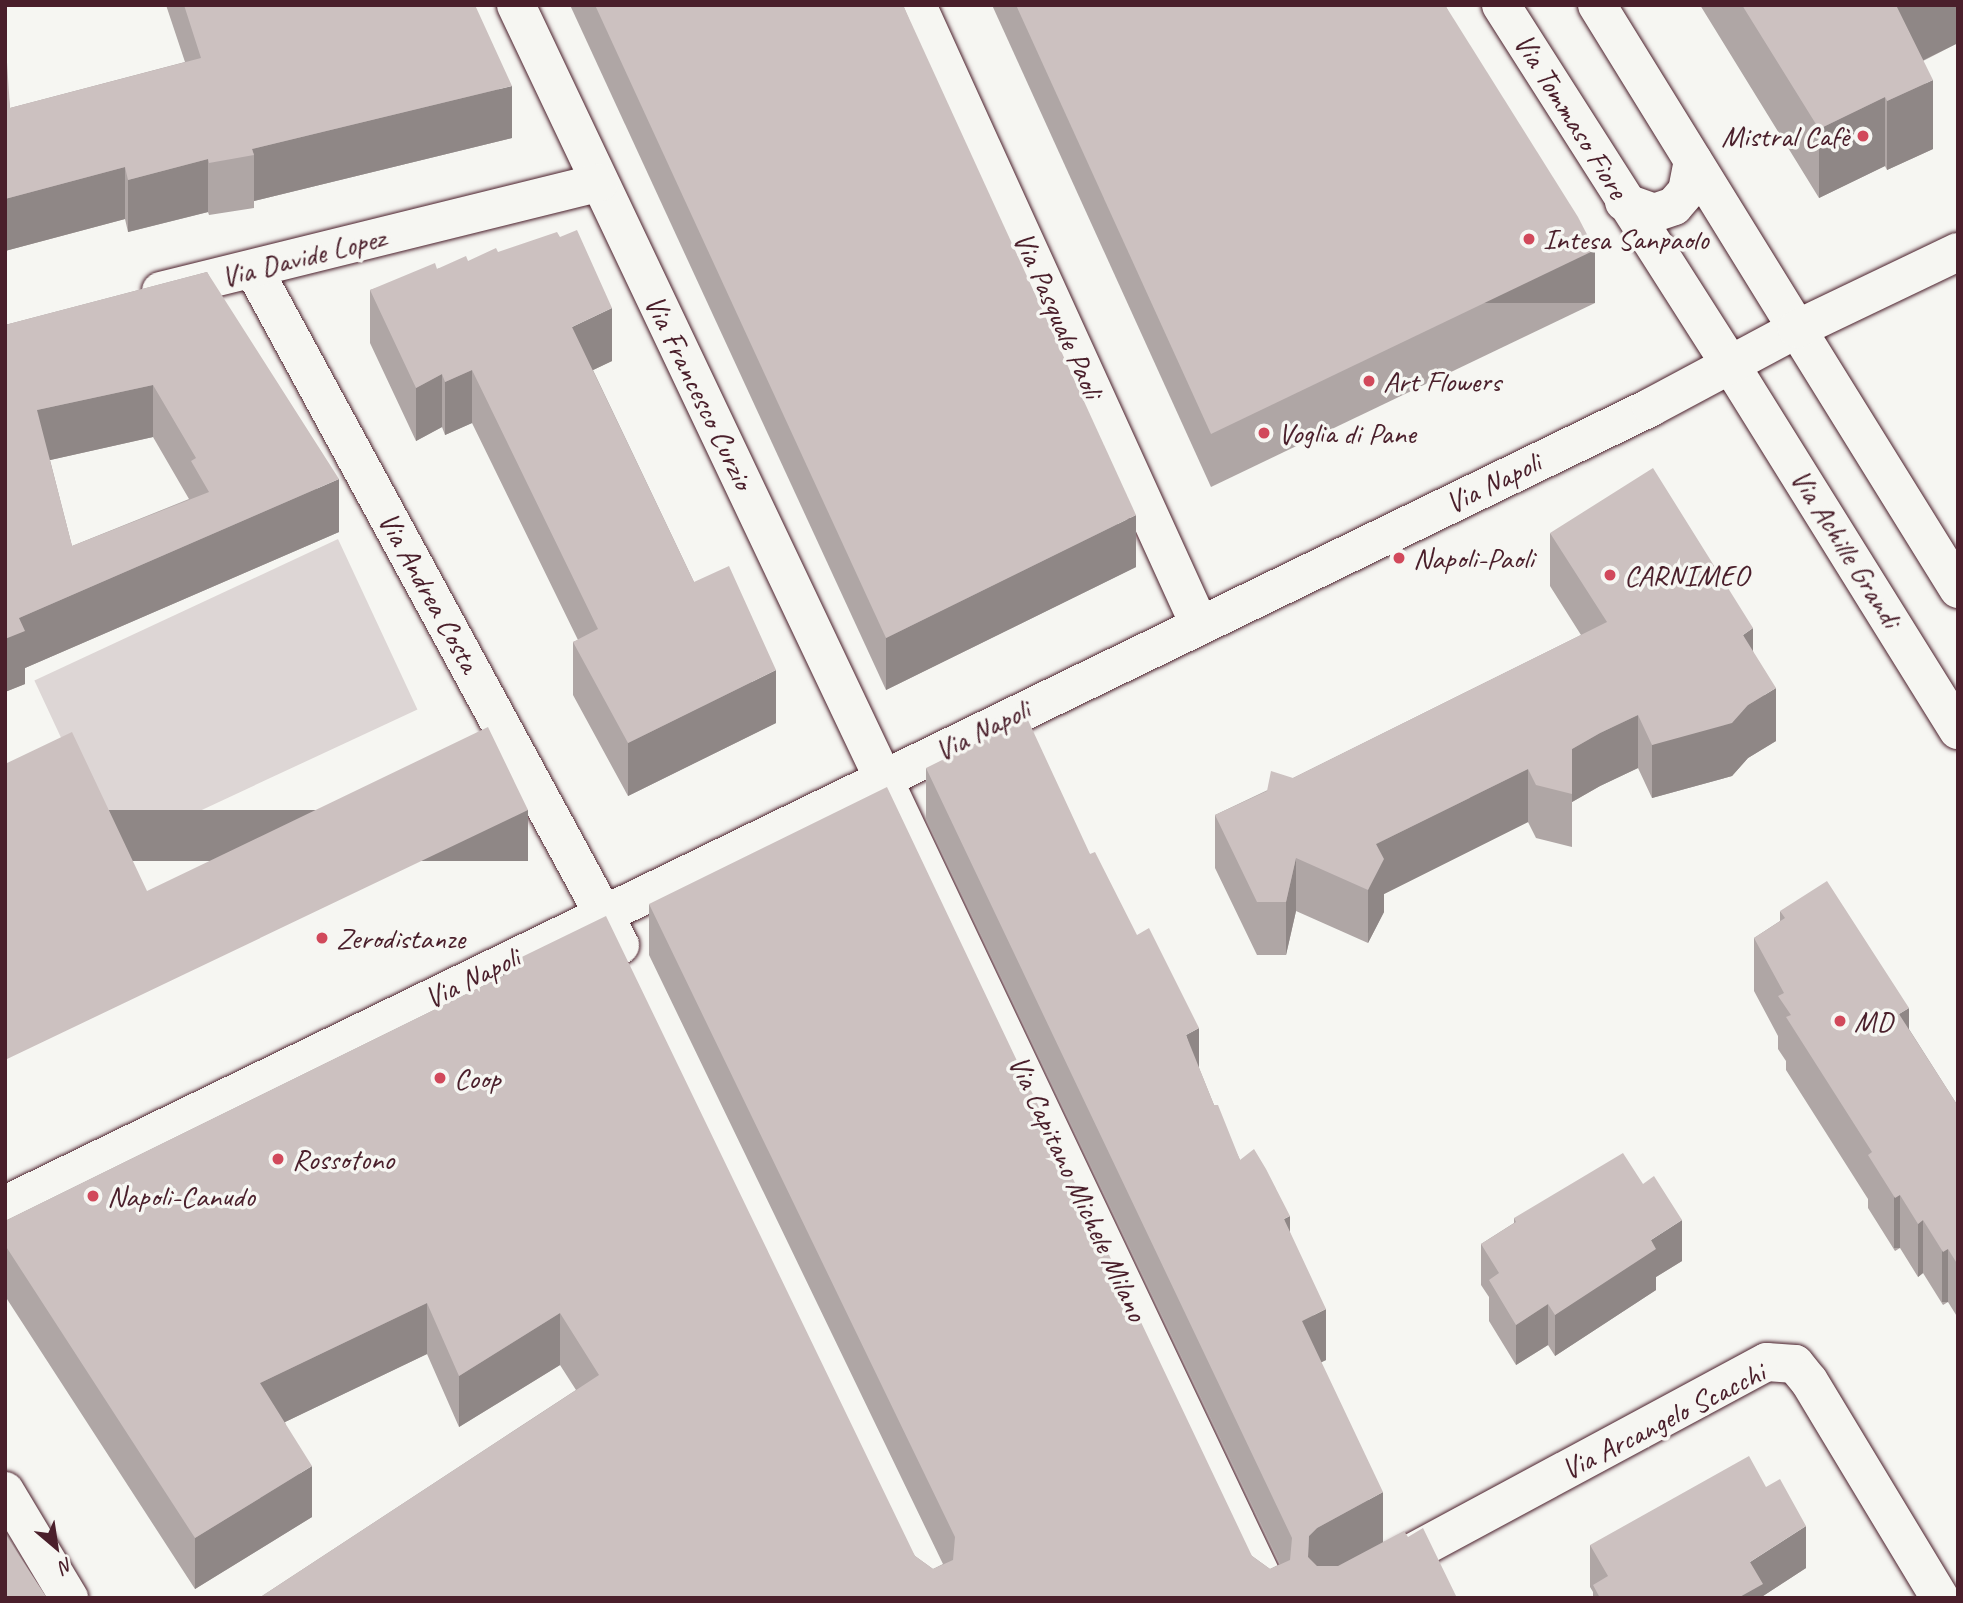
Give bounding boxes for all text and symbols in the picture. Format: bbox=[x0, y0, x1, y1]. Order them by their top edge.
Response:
street label: Via Tommaso Fiore bbox=[1506, 27, 1636, 205]
place label: Mistral Cafè bbox=[1720, 118, 1849, 154]
marker: Mistral Cafè bbox=[1855, 128, 1871, 144]
street label: Via Davide Lopez bbox=[217, 219, 389, 295]
place label: Intesa Sanpaolo bbox=[1543, 221, 1708, 257]
street label: Via Pasquale Paoli bbox=[1005, 226, 1111, 404]
marker: Intesa Sanpaolo bbox=[1521, 231, 1537, 247]
street label: Via Francesco Curzio bbox=[637, 289, 761, 495]
place label: Art Flowers bbox=[1383, 363, 1502, 399]
marker: Art Flowers bbox=[1361, 373, 1377, 389]
place label: Voglia di Pane bbox=[1278, 415, 1417, 451]
marker: Voglia di Pane bbox=[1256, 425, 1272, 441]
street label: Via Napoli bbox=[1439, 444, 1547, 522]
street label: Via Achille Grandi bbox=[1783, 462, 1909, 634]
street label: Via Andrea Costa bbox=[370, 506, 488, 678]
place label: Napoli-Paoli bbox=[1413, 540, 1534, 576]
marker: Napoli-Paoli bbox=[1391, 550, 1407, 566]
place label: CARNIMEO bbox=[1624, 557, 1749, 593]
marker: CARNIMEO bbox=[1602, 567, 1618, 583]
street label: Via Napoli bbox=[928, 691, 1036, 769]
place label: Zerodistanze bbox=[336, 920, 465, 956]
marker: Zerodistanze bbox=[314, 930, 330, 946]
street label: Via Napoli bbox=[418, 939, 526, 1017]
place label: MD bbox=[1854, 1003, 1893, 1039]
marker: MD bbox=[1832, 1013, 1848, 1029]
street label: Via Capitano Michele Milano bbox=[1000, 1049, 1156, 1327]
place label: Coop bbox=[454, 1060, 501, 1096]
marker: Coop bbox=[432, 1070, 448, 1086]
place label: Rossotono bbox=[292, 1141, 394, 1177]
marker: Rossotono bbox=[270, 1151, 286, 1167]
place label: Napoli-Canudo bbox=[107, 1178, 255, 1214]
marker: Napoli-Canudo bbox=[85, 1188, 101, 1204]
street label: Via Arcangelo Scacchi bbox=[1555, 1354, 1771, 1488]
north arrow bbox=[21, 1512, 91, 1582]
text: N bbox=[55, 1552, 77, 1579]

